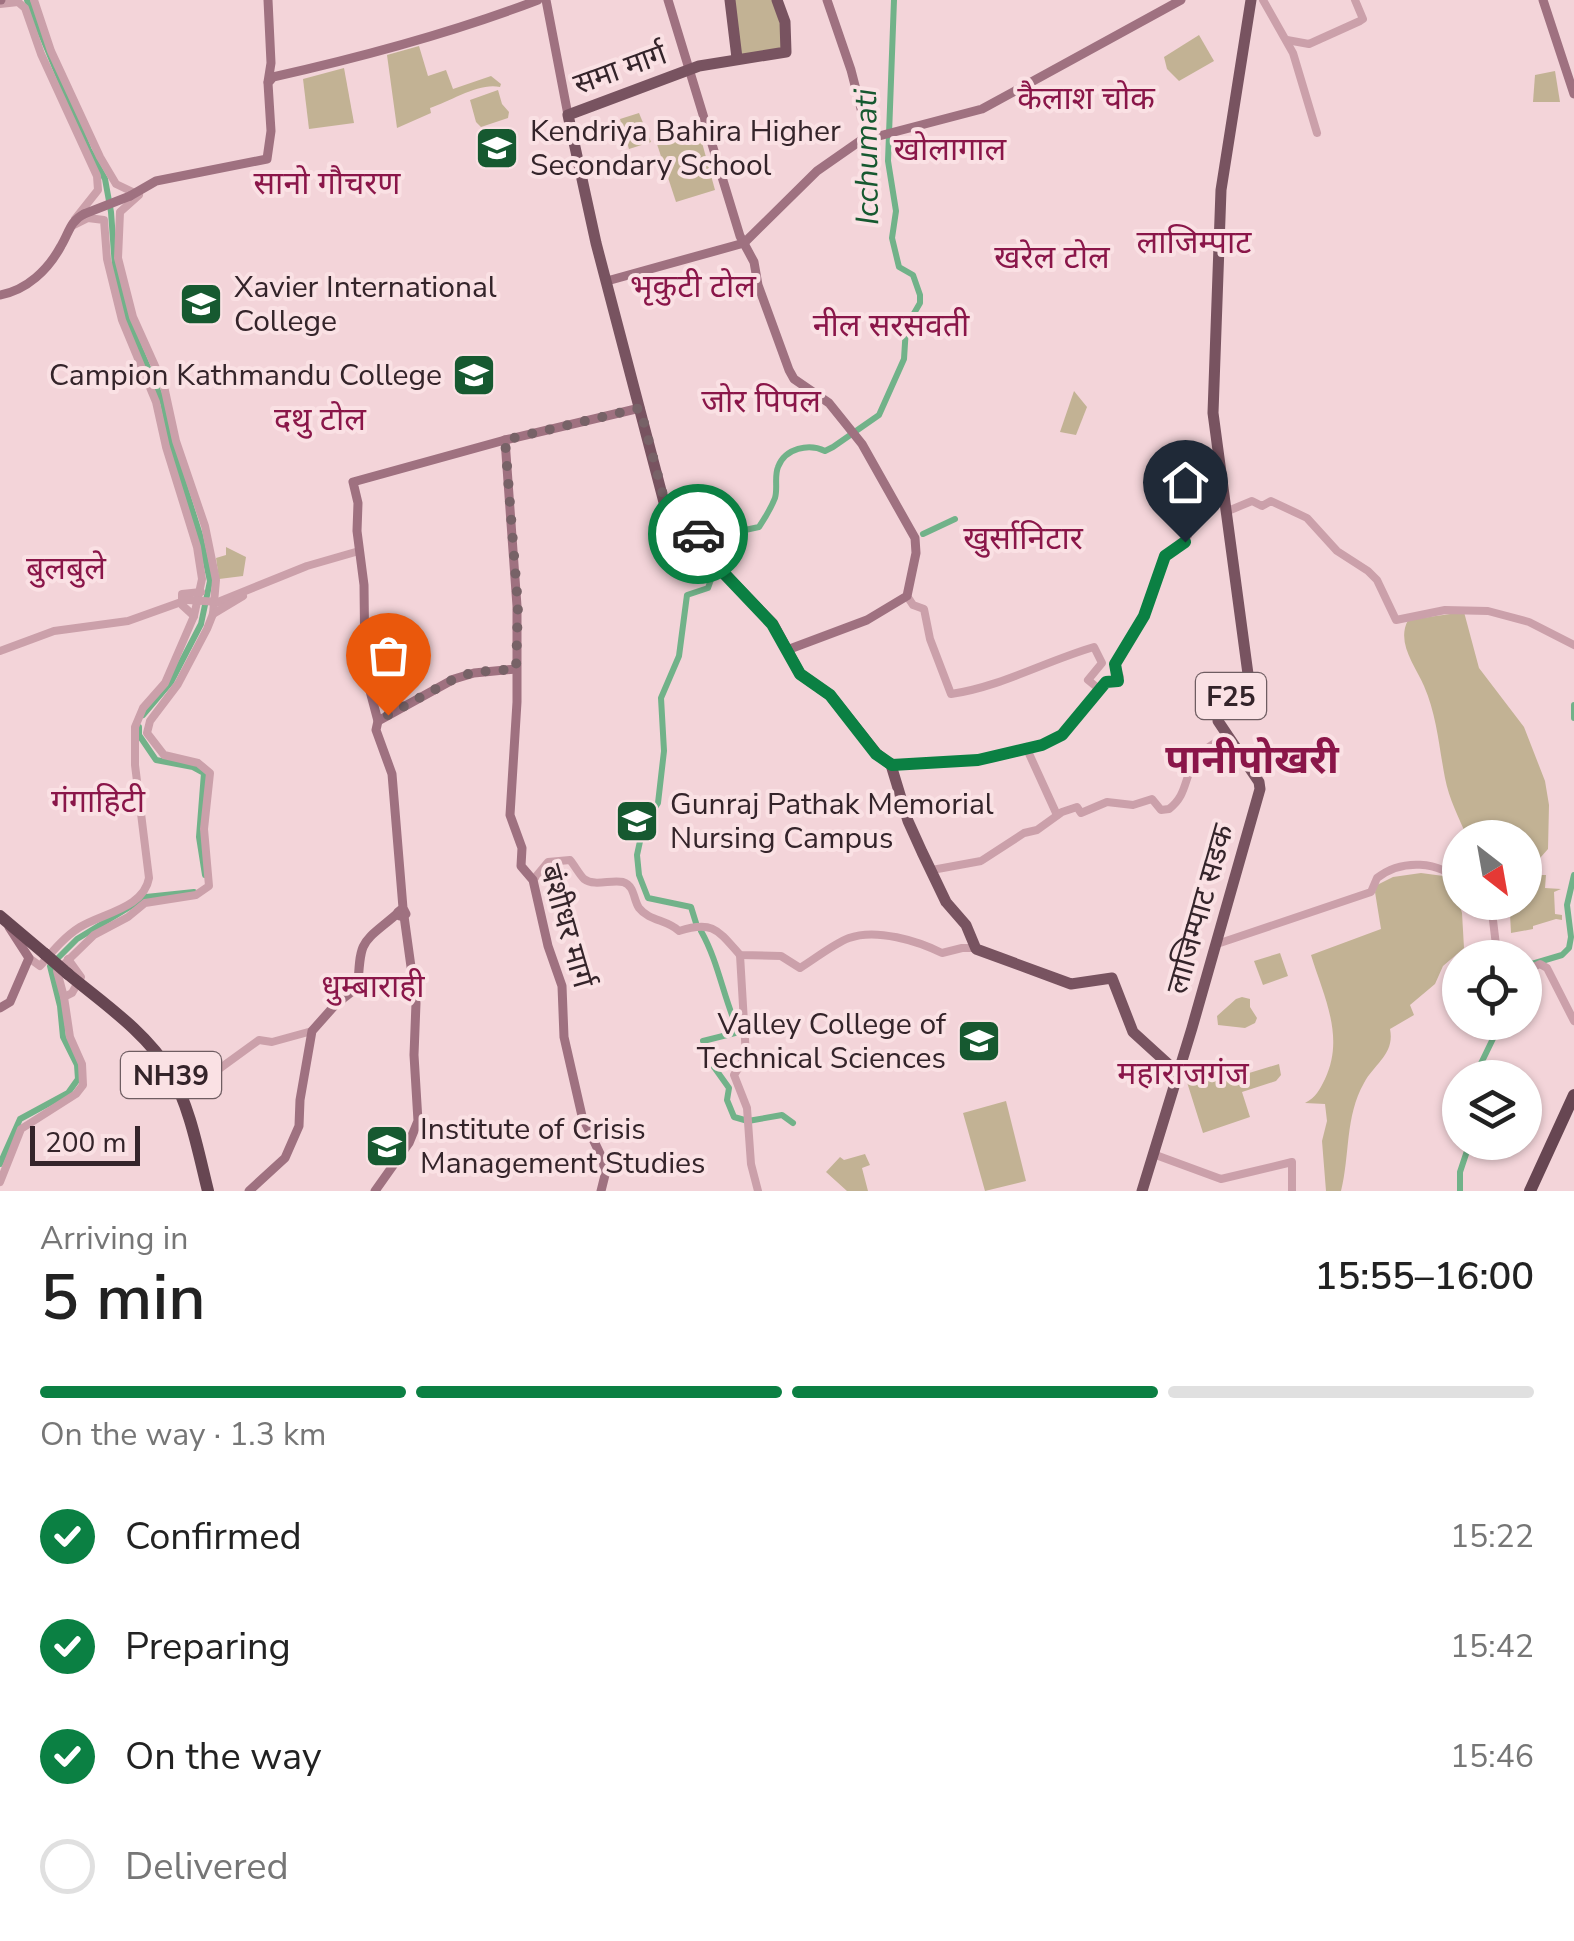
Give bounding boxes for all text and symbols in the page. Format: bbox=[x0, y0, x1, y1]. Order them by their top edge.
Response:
street label: समा मार्ग bbox=[568, 33, 673, 105]
district label: कैलाश चोक bbox=[1017, 77, 1156, 120]
water label: Icchumati bbox=[844, 88, 889, 226]
place label: Kendriya Bahira Higher Secondary School bbox=[530, 111, 841, 186]
school or university icon: Kendriya Bahira Higher Secondary School bbox=[474, 125, 520, 171]
district label: खोलागाल bbox=[894, 128, 1008, 171]
district label: सानो गौचरण bbox=[253, 162, 401, 205]
district label: लाजिम्पाट bbox=[1137, 221, 1252, 264]
district label: खरेल टोल bbox=[994, 236, 1111, 279]
district label: भृकुटी टोल bbox=[630, 265, 757, 308]
place label: Xavier International College bbox=[234, 267, 497, 342]
school or university icon: Xavier International College bbox=[178, 281, 224, 327]
district label: नील सरसवती bbox=[813, 304, 970, 347]
school or university icon: Campion Kathmandu College bbox=[451, 352, 497, 398]
place label: Campion Kathmandu College bbox=[49, 355, 442, 396]
district label: जोर पिपल bbox=[701, 380, 822, 423]
district label: दथु टोल bbox=[274, 398, 367, 441]
pin bbox=[1143, 440, 1228, 543]
icon: home bbox=[1158, 455, 1213, 510]
courier bbox=[648, 484, 748, 584]
icon: car bbox=[671, 507, 726, 562]
district label: खुर्सानिटार bbox=[963, 517, 1084, 560]
district label: बुलबुले bbox=[26, 547, 107, 590]
pin bbox=[346, 613, 431, 716]
icon: bag bbox=[361, 628, 416, 683]
road number: F25 bbox=[1196, 673, 1266, 719]
district label: पानीपोखरी bbox=[1165, 733, 1340, 787]
district label: गंगाहिटी bbox=[51, 780, 146, 823]
place label: Gunraj Pathak Memorial Nursing Campus bbox=[670, 784, 994, 859]
school or university icon: Gunraj Pathak Memorial Nursing Campus bbox=[614, 798, 660, 844]
street label: लाजिम्पाट सडक bbox=[1157, 819, 1245, 999]
north arrow bbox=[1442, 820, 1542, 920]
map controls bbox=[1442, 820, 1542, 1160]
street label: बंशीधर मार्ग bbox=[529, 860, 604, 994]
button: locate bbox=[1442, 940, 1542, 1040]
district label: धुम्बाराही bbox=[321, 965, 425, 1008]
place label: Valley College of Technical Sciences bbox=[697, 1004, 947, 1079]
school or university icon: Valley College of Technical Sciences bbox=[956, 1018, 1002, 1064]
road number: NH39 bbox=[121, 1052, 221, 1098]
district label: महाराजगंज bbox=[1117, 1052, 1250, 1095]
button: layers bbox=[1442, 1060, 1542, 1160]
place label: Institute of Crisis Management Studies bbox=[420, 1109, 706, 1184]
scale bar bbox=[30, 1121, 140, 1166]
school or university icon: Institute of Crisis Management Studies bbox=[364, 1123, 410, 1169]
text: 200 m bbox=[45, 1124, 127, 1162]
text: Arriving in bbox=[40, 1217, 188, 1260]
text: 15:55–16:00 bbox=[1315, 1251, 1534, 1302]
text: 5 min bbox=[40, 1253, 206, 1342]
text: On the way · 1.3 km bbox=[40, 1413, 326, 1456]
icon: check bbox=[40, 1509, 95, 1564]
text: Confirmed bbox=[125, 1511, 302, 1562]
text: 15:22 bbox=[1450, 1515, 1534, 1558]
icon: check bbox=[40, 1619, 95, 1674]
text: Preparing bbox=[125, 1621, 291, 1672]
text: 15:42 bbox=[1450, 1625, 1534, 1668]
icon: check bbox=[40, 1729, 95, 1784]
text: On the way bbox=[125, 1731, 321, 1782]
text: 15:46 bbox=[1450, 1735, 1534, 1778]
text: Delivered bbox=[125, 1841, 289, 1892]

